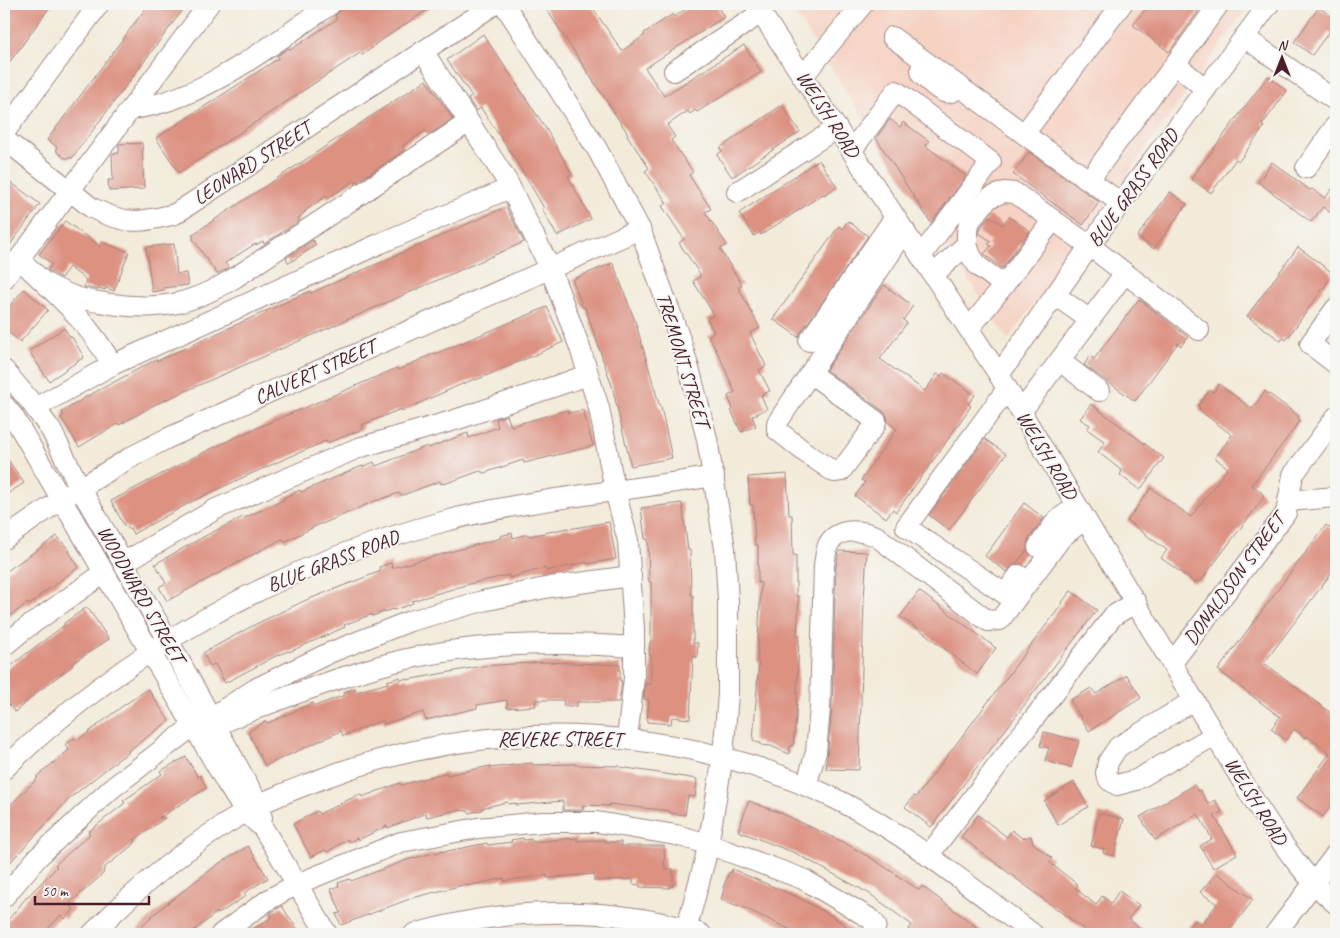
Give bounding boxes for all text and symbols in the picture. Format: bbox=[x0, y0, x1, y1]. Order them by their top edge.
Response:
north arrow bbox=[1258, 32, 1308, 82]
text: N bbox=[1278, 37, 1289, 54]
street label: WELSH ROAD bbox=[791, 66, 867, 164]
street label: LEONARD STREET bbox=[189, 113, 319, 210]
street label: BLUE GRASS ROAD bbox=[1082, 123, 1185, 252]
street label: TREMONT STREET bbox=[651, 290, 717, 435]
street label: CALVERT STREET bbox=[251, 332, 384, 410]
street label: WELSH ROAD bbox=[1011, 406, 1084, 506]
street label: DONALDSON STREET bbox=[1178, 505, 1292, 650]
street label: WOODWARD STREET bbox=[92, 521, 193, 671]
street label: BLUE GRASS ROAD bbox=[264, 524, 404, 598]
street label: REVERE STREET bbox=[498, 727, 626, 752]
street label: WELSH ROAD bbox=[1219, 753, 1294, 851]
scale bar bbox=[35, 873, 149, 905]
text: 50 m bbox=[42, 882, 69, 901]

